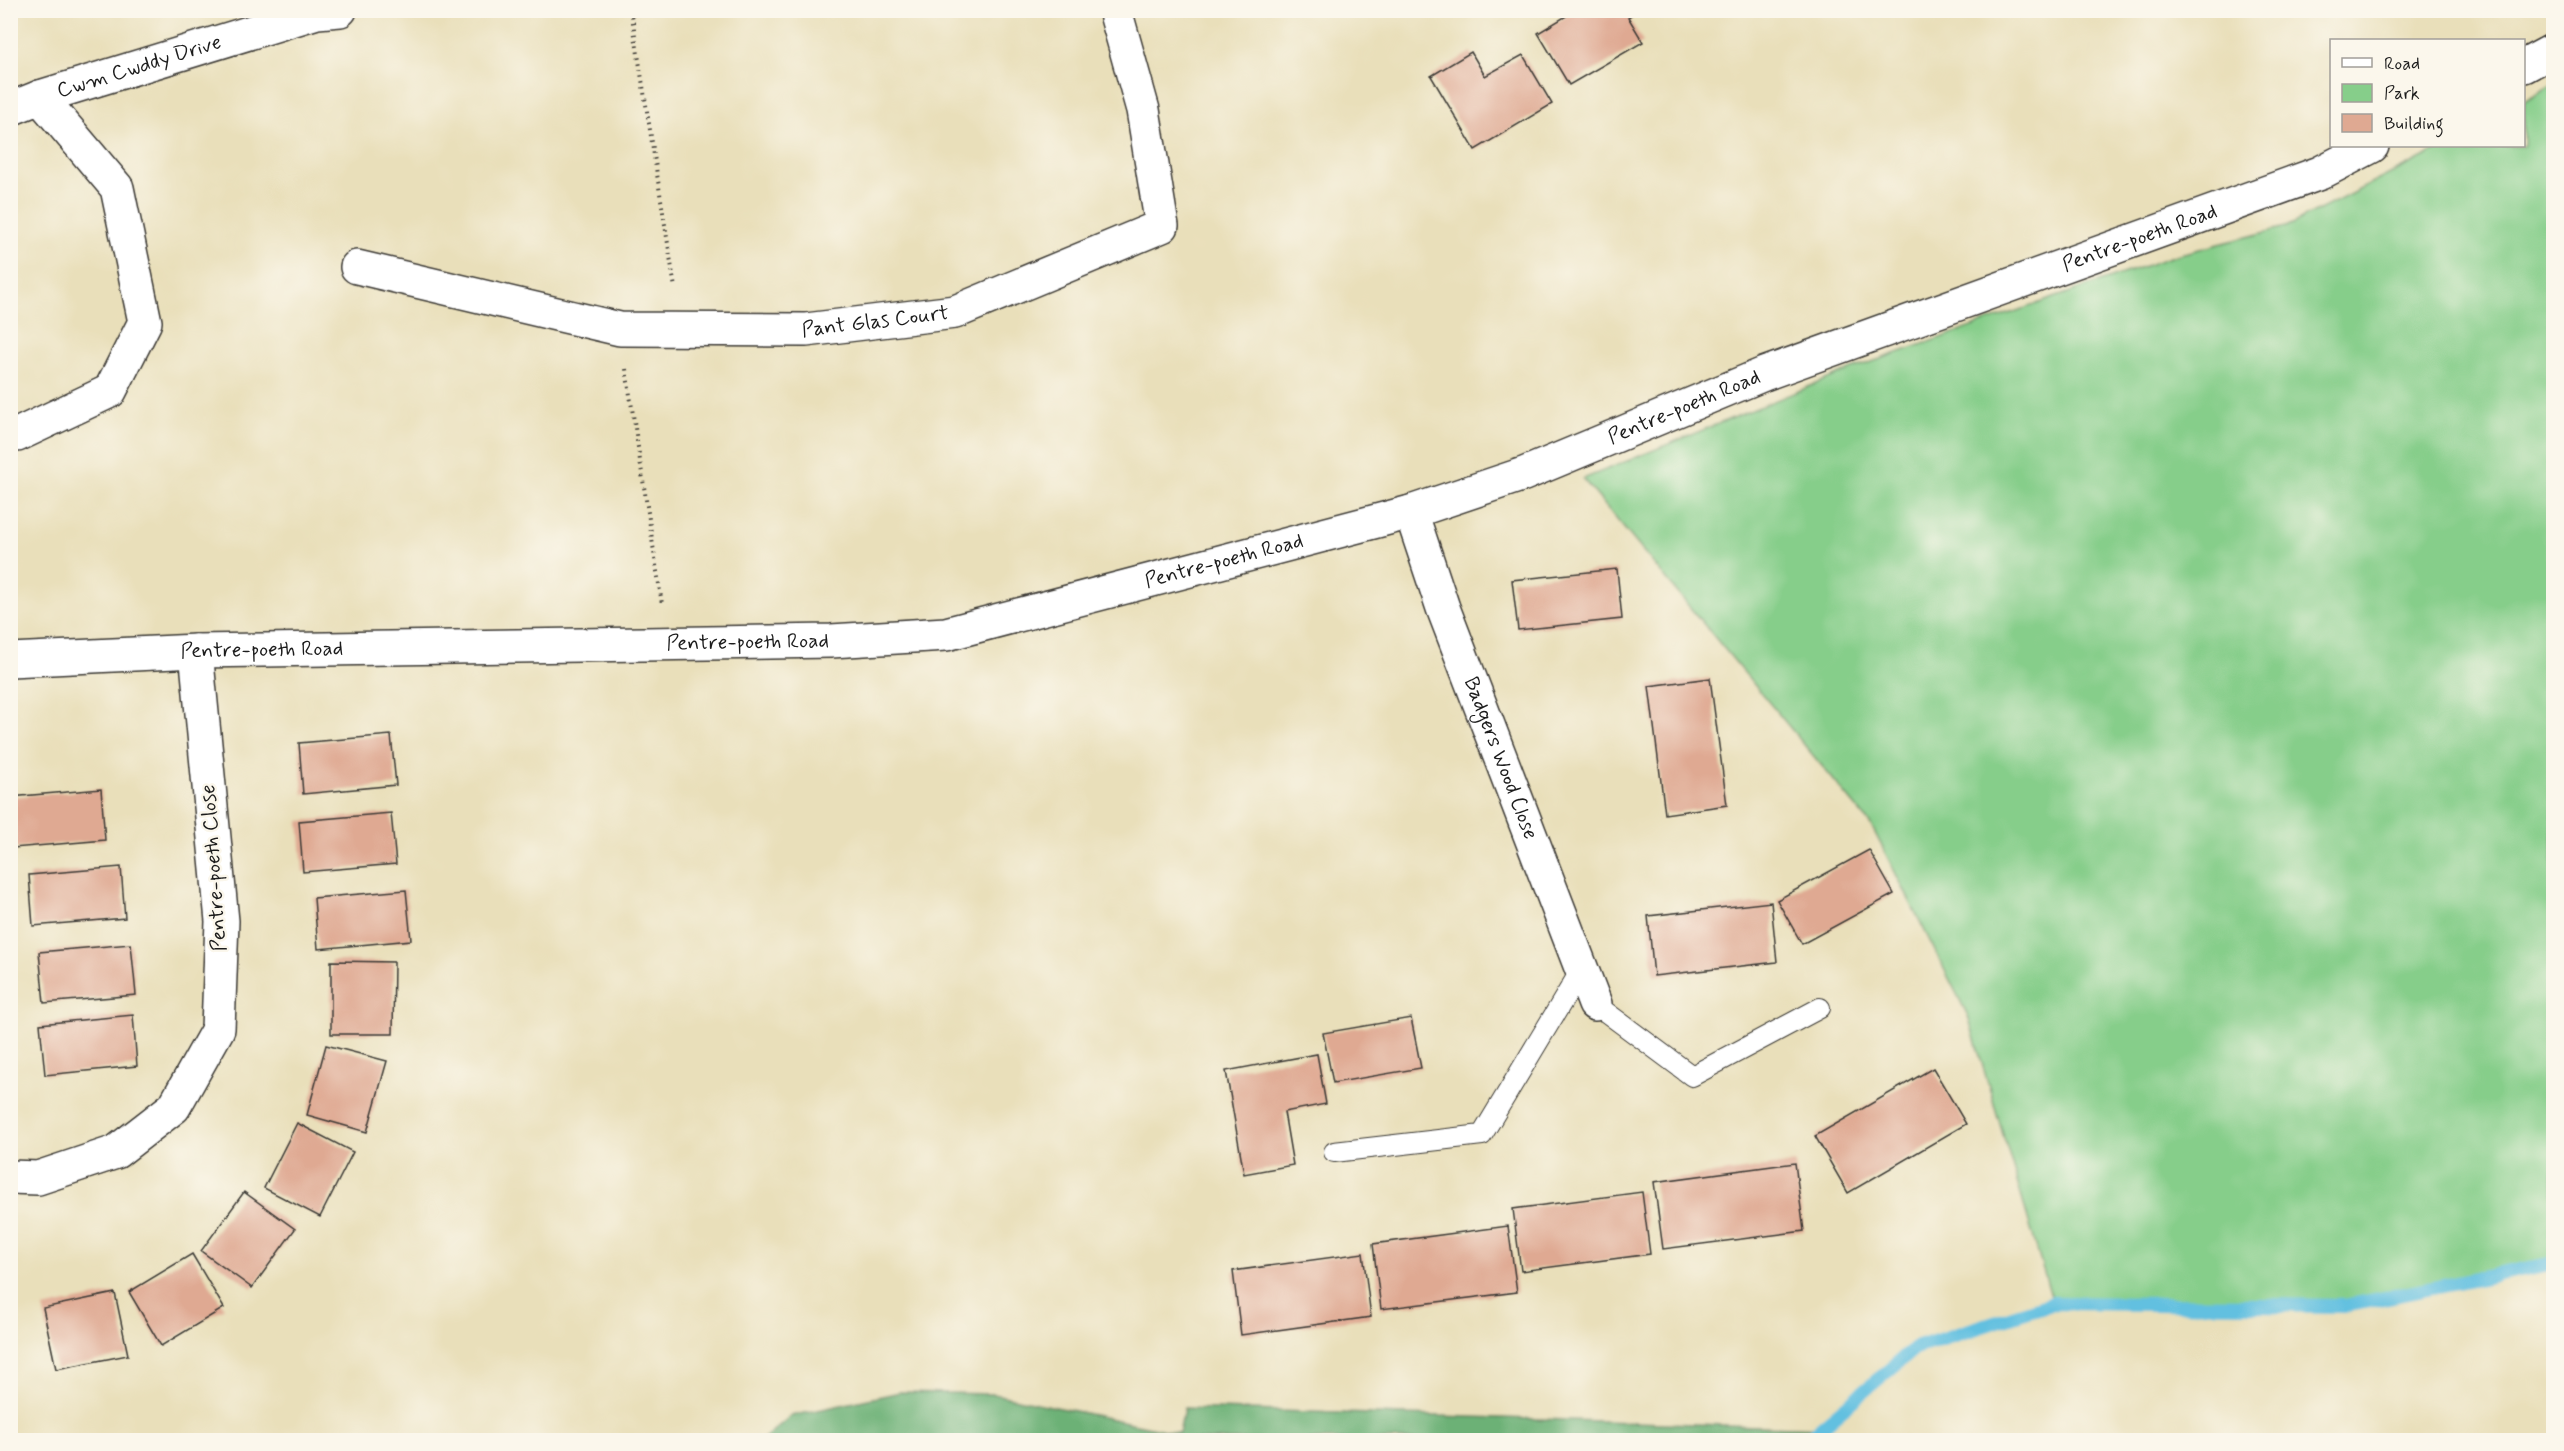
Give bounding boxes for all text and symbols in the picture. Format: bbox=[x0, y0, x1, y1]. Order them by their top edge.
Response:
street label: Cwm Cwddy Drive bbox=[53, 28, 225, 105]
legend bbox=[2330, 39, 2525, 147]
text: Road bbox=[2384, 52, 2420, 76]
text: Park bbox=[2384, 82, 2420, 106]
text: Building bbox=[2384, 112, 2444, 138]
street label: Pentre-poeth Road bbox=[2058, 197, 2221, 279]
street label: Pant Glas Court bbox=[800, 299, 950, 344]
street label: Pentre-poeth Road bbox=[1604, 363, 1765, 451]
street label: Pentre-poeth Road bbox=[1142, 527, 1306, 595]
street label: Pentre-poeth Road bbox=[666, 627, 829, 658]
street label: Pentre-poeth Road bbox=[180, 635, 343, 666]
street label: Badgers Wood Close bbox=[1457, 673, 1545, 843]
street label: Pentre-poeth Close bbox=[194, 784, 234, 952]

